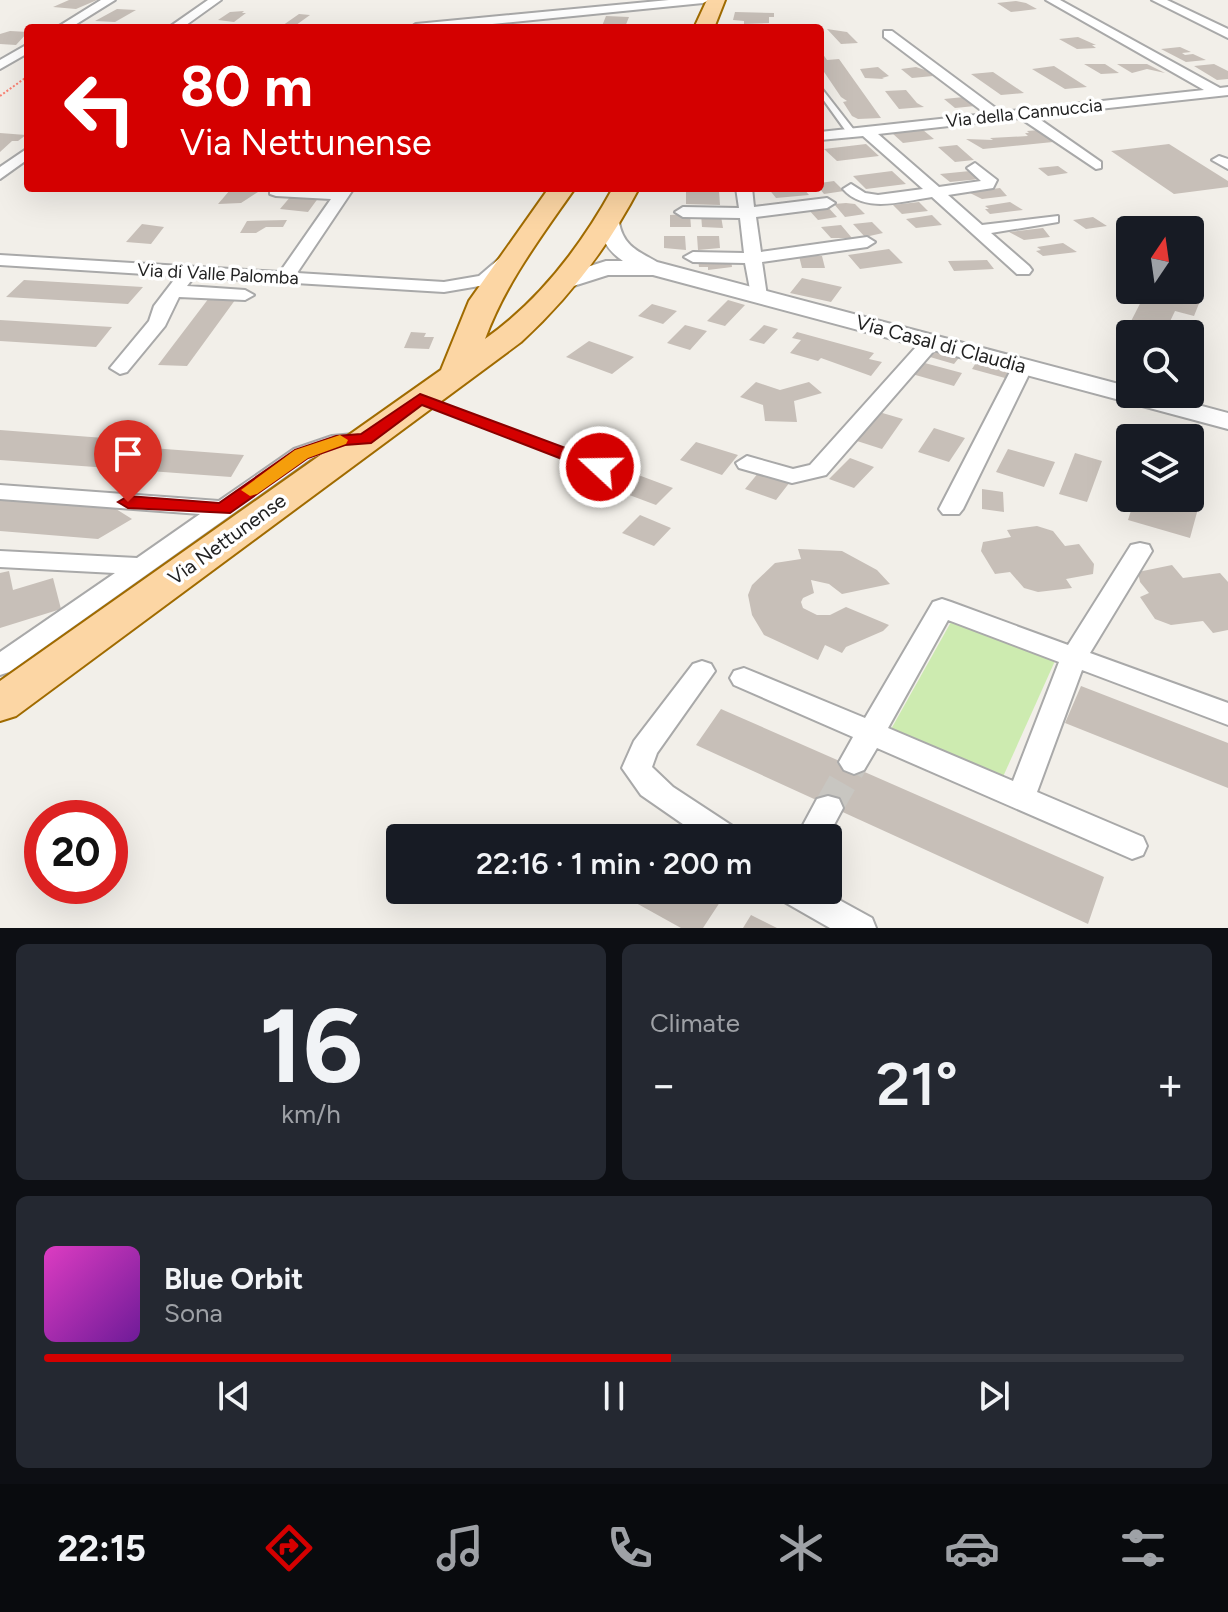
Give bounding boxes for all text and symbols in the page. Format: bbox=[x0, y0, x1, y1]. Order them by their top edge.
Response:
text: 80 m bbox=[180, 53, 313, 120]
icon: left bbox=[48, 56, 152, 160]
street label: Via della Cannuccia bbox=[945, 94, 1103, 132]
text: Via Nettunense bbox=[180, 121, 432, 164]
north arrow bbox=[1116, 216, 1204, 304]
map controls bbox=[1116, 216, 1204, 512]
street label: Via di Valle Palomba bbox=[137, 259, 299, 289]
street label: Via Casal di Claudia bbox=[853, 310, 1029, 378]
button: search bbox=[1116, 320, 1204, 408]
pin bbox=[94, 420, 162, 502]
button: layers bbox=[1116, 424, 1204, 512]
position arrow bbox=[558, 425, 642, 509]
icon: arrive bbox=[106, 432, 150, 476]
street label: Via Nettunense bbox=[163, 488, 291, 590]
speed limit sign: 20 bbox=[24, 800, 128, 904]
text: 22:16 · 1 min · 200 m bbox=[476, 845, 752, 882]
text: 16 bbox=[259, 983, 363, 1108]
text: Climate bbox=[650, 1007, 740, 1039]
text: 21° bbox=[876, 1048, 958, 1120]
text: − bbox=[650, 1058, 677, 1111]
text: + bbox=[1157, 1058, 1184, 1111]
text: km/h bbox=[281, 1098, 341, 1130]
text: Blue Orbit bbox=[164, 1260, 303, 1297]
text: Sona bbox=[164, 1297, 223, 1329]
icon: previous bbox=[212, 1374, 256, 1418]
icon: pause bbox=[592, 1374, 636, 1418]
icon: next bbox=[972, 1374, 1016, 1418]
icon: directions bbox=[261, 1520, 317, 1576]
icon: music bbox=[432, 1520, 488, 1576]
icon: phone bbox=[602, 1520, 658, 1576]
icon: climate bbox=[773, 1520, 829, 1576]
icon: car bbox=[944, 1520, 1000, 1576]
icon: filters bbox=[1115, 1520, 1171, 1576]
text: 22:15 bbox=[57, 1527, 146, 1570]

